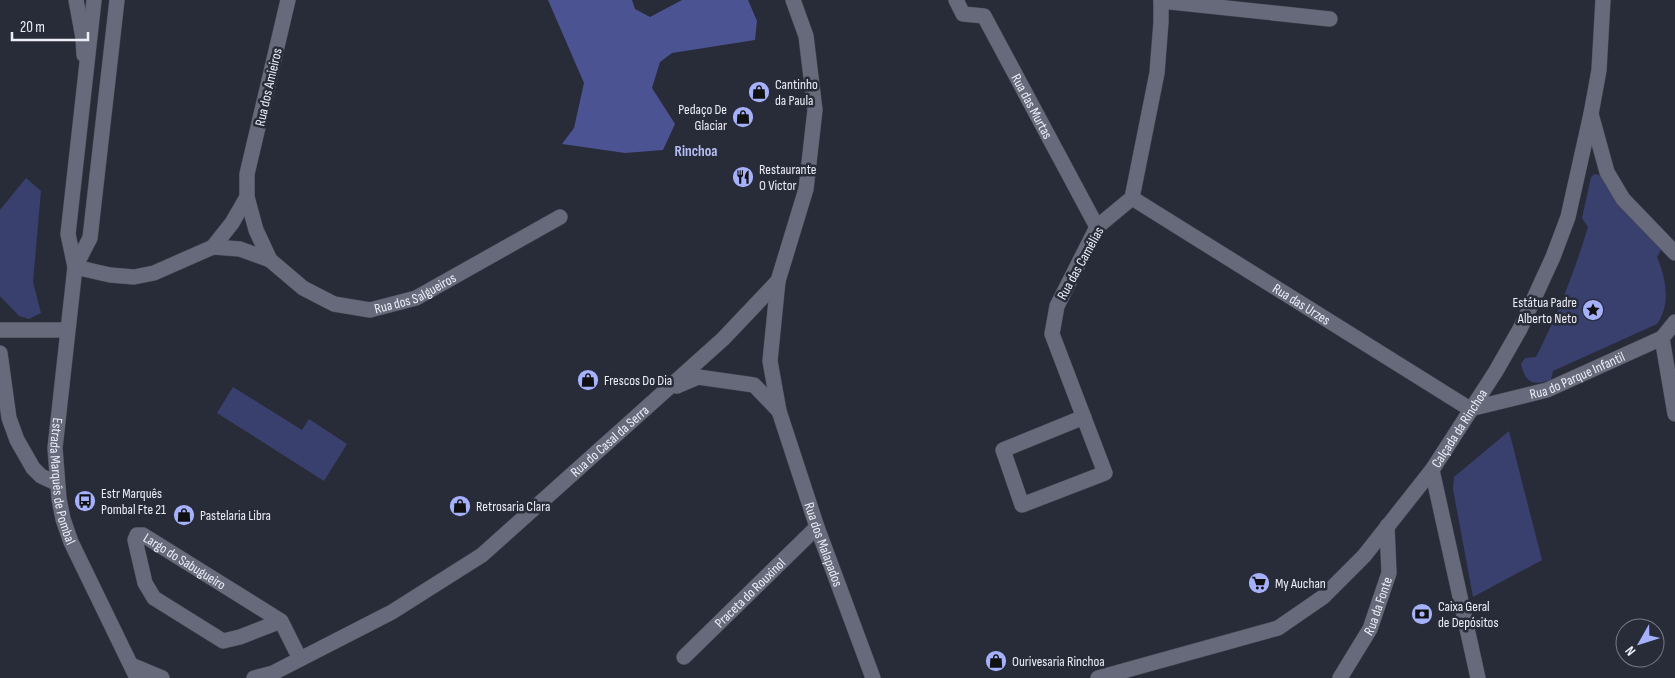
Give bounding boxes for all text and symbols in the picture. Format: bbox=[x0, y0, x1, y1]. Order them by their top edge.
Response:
scale bar bbox=[12, 10, 89, 42]
text: 20 m bbox=[20, 18, 45, 37]
street label: Rua dos Amieiros bbox=[251, 46, 286, 128]
street label: Rua das Murtas bbox=[1007, 71, 1056, 142]
place label: Cantinho da Paula bbox=[775, 76, 818, 109]
shop icon: Cantinho da Paula bbox=[747, 80, 771, 104]
place label: Pedaço De Glaciar bbox=[678, 101, 727, 134]
shop icon: Pedaço De Glaciar bbox=[731, 105, 755, 129]
district label: Rinchoa bbox=[675, 142, 717, 161]
place label: Restaurante O Victor bbox=[759, 161, 816, 194]
restaurant icon: Restaurante O Victor bbox=[731, 165, 755, 189]
street label: Rua das Camélias bbox=[1053, 224, 1107, 303]
street label: Rua dos Salgueiros bbox=[372, 269, 459, 318]
street label: Rua das Urzes bbox=[1269, 280, 1333, 329]
place label: Estátua Padre Alberto Neto bbox=[1513, 294, 1577, 327]
place icon: Estátua Padre Alberto Neto bbox=[1581, 298, 1605, 322]
street label: Rua do Parque Infantil bbox=[1528, 348, 1627, 403]
shop icon: Frescos Do Dia bbox=[576, 368, 600, 392]
place label: Frescos Do Dia bbox=[604, 372, 672, 389]
street label: Calçada da Rinchoa bbox=[1428, 386, 1491, 471]
street label: Rua do Casal da Serra bbox=[567, 402, 652, 481]
street label: Estrada Marquês de Pombal bbox=[46, 417, 79, 548]
place label: Estr Marquês Pombal Fte 21 bbox=[101, 485, 166, 518]
bus stop icon: Estr Marquês Pombal Fte 21 bbox=[73, 489, 97, 513]
shop icon: Retrosaria Clara bbox=[448, 494, 472, 518]
place label: Retrosaria Clara bbox=[476, 498, 550, 515]
street label: Rua dos Malapados bbox=[801, 500, 846, 589]
shop icon: Pastelaria Libra bbox=[172, 503, 196, 527]
place label: Pastelaria Libra bbox=[200, 507, 271, 524]
street label: Largo do Sabugueiro bbox=[140, 529, 229, 594]
street label: Praceta do Rouxinol bbox=[711, 555, 789, 631]
supermarket icon: My Auchan bbox=[1247, 571, 1271, 595]
place label: My Auchan bbox=[1275, 575, 1326, 592]
street label: Rua da Fonte bbox=[1360, 575, 1396, 638]
place label: Caixa Geral de Depósitos bbox=[1438, 598, 1498, 631]
bank icon: Caixa Geral de Depósitos bbox=[1410, 602, 1434, 626]
north arrow bbox=[1615, 618, 1665, 668]
text: N bbox=[1621, 643, 1639, 659]
shop icon: Ourivesaria Rinchoa bbox=[984, 649, 1008, 673]
place label: Ourivesaria Rinchoa bbox=[1012, 653, 1105, 670]

